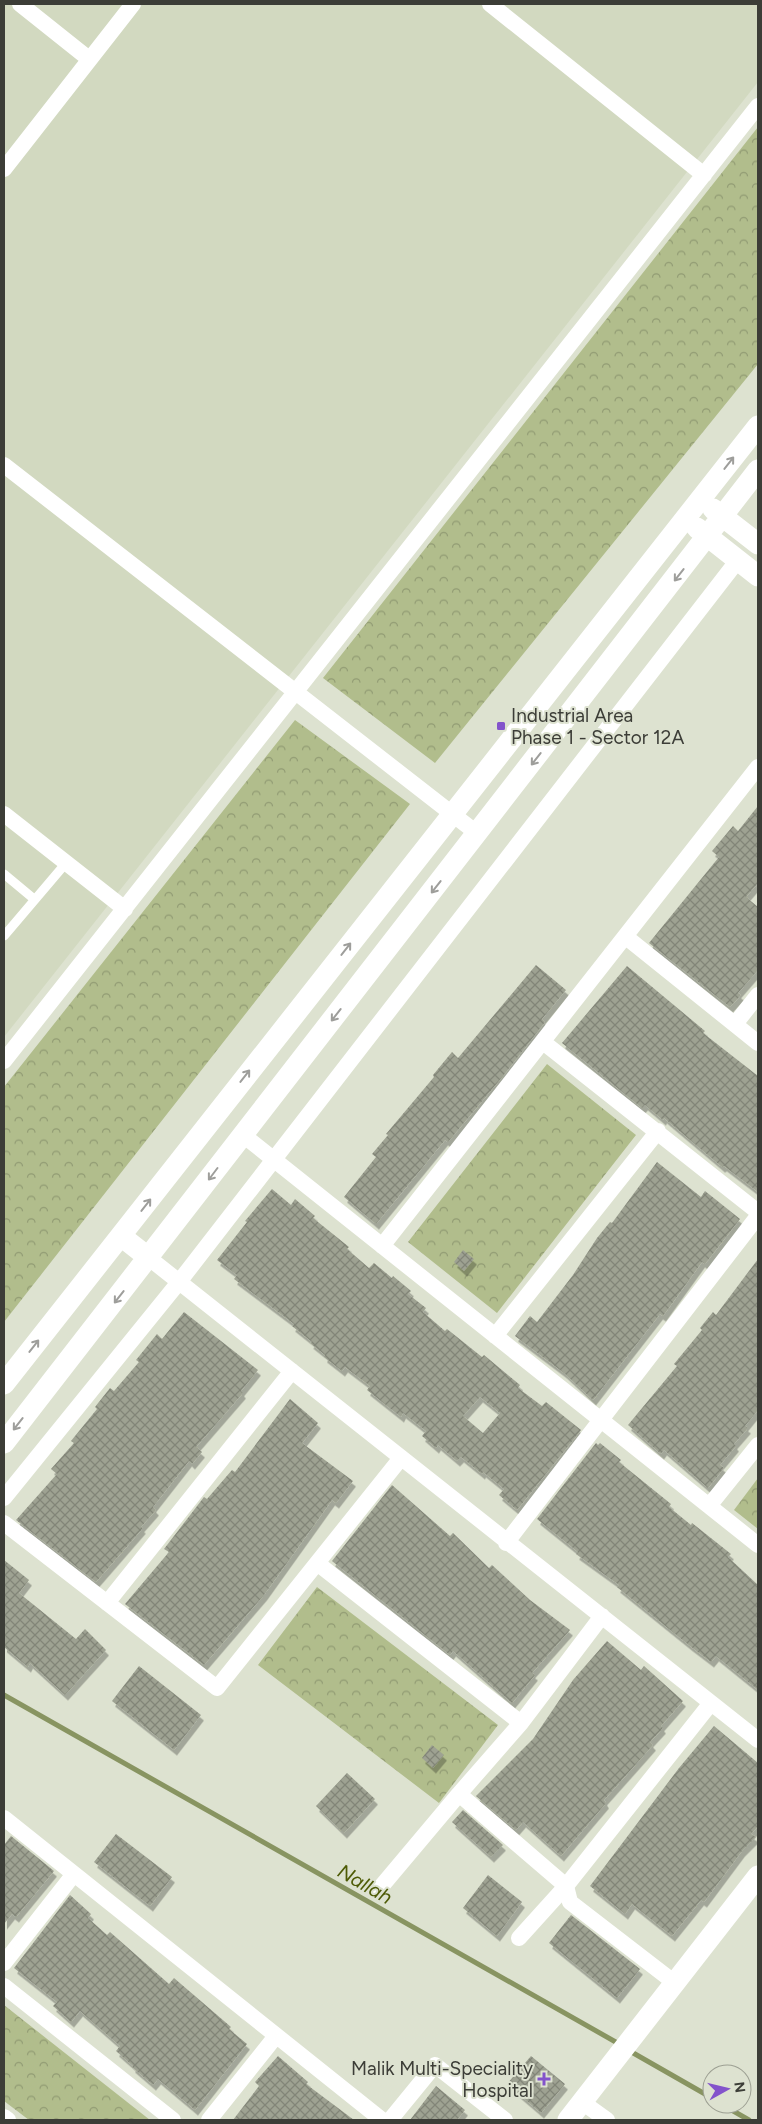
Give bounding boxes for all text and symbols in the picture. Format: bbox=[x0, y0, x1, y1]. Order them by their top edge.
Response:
one-way arrow bbox=[724, 456, 735, 469]
one-way arrow bbox=[673, 568, 684, 581]
place label: Industrial Area Phase 1 - Sector 12A bbox=[511, 704, 684, 749]
marker: Industrial Area Phase 1 - Sector 12A bbox=[495, 720, 507, 732]
one-way arrow bbox=[531, 752, 541, 766]
one-way arrow bbox=[431, 880, 442, 893]
one-way arrow bbox=[341, 942, 351, 956]
one-way arrow bbox=[331, 1008, 342, 1021]
one-way arrow bbox=[240, 1070, 251, 1083]
one-way arrow bbox=[208, 1167, 219, 1180]
one-way arrow bbox=[140, 1198, 151, 1211]
one-way arrow bbox=[113, 1290, 124, 1303]
one-way arrow bbox=[29, 1339, 39, 1353]
one-way arrow bbox=[13, 1418, 24, 1431]
water label: Nallah bbox=[333, 1859, 397, 1909]
place label: Malik Multi-Speciality Hospital bbox=[351, 2057, 533, 2102]
north arrow bbox=[702, 2064, 752, 2114]
marker: Malik Multi-Speciality Hospital bbox=[537, 2072, 551, 2086]
text: N bbox=[730, 2081, 749, 2094]

